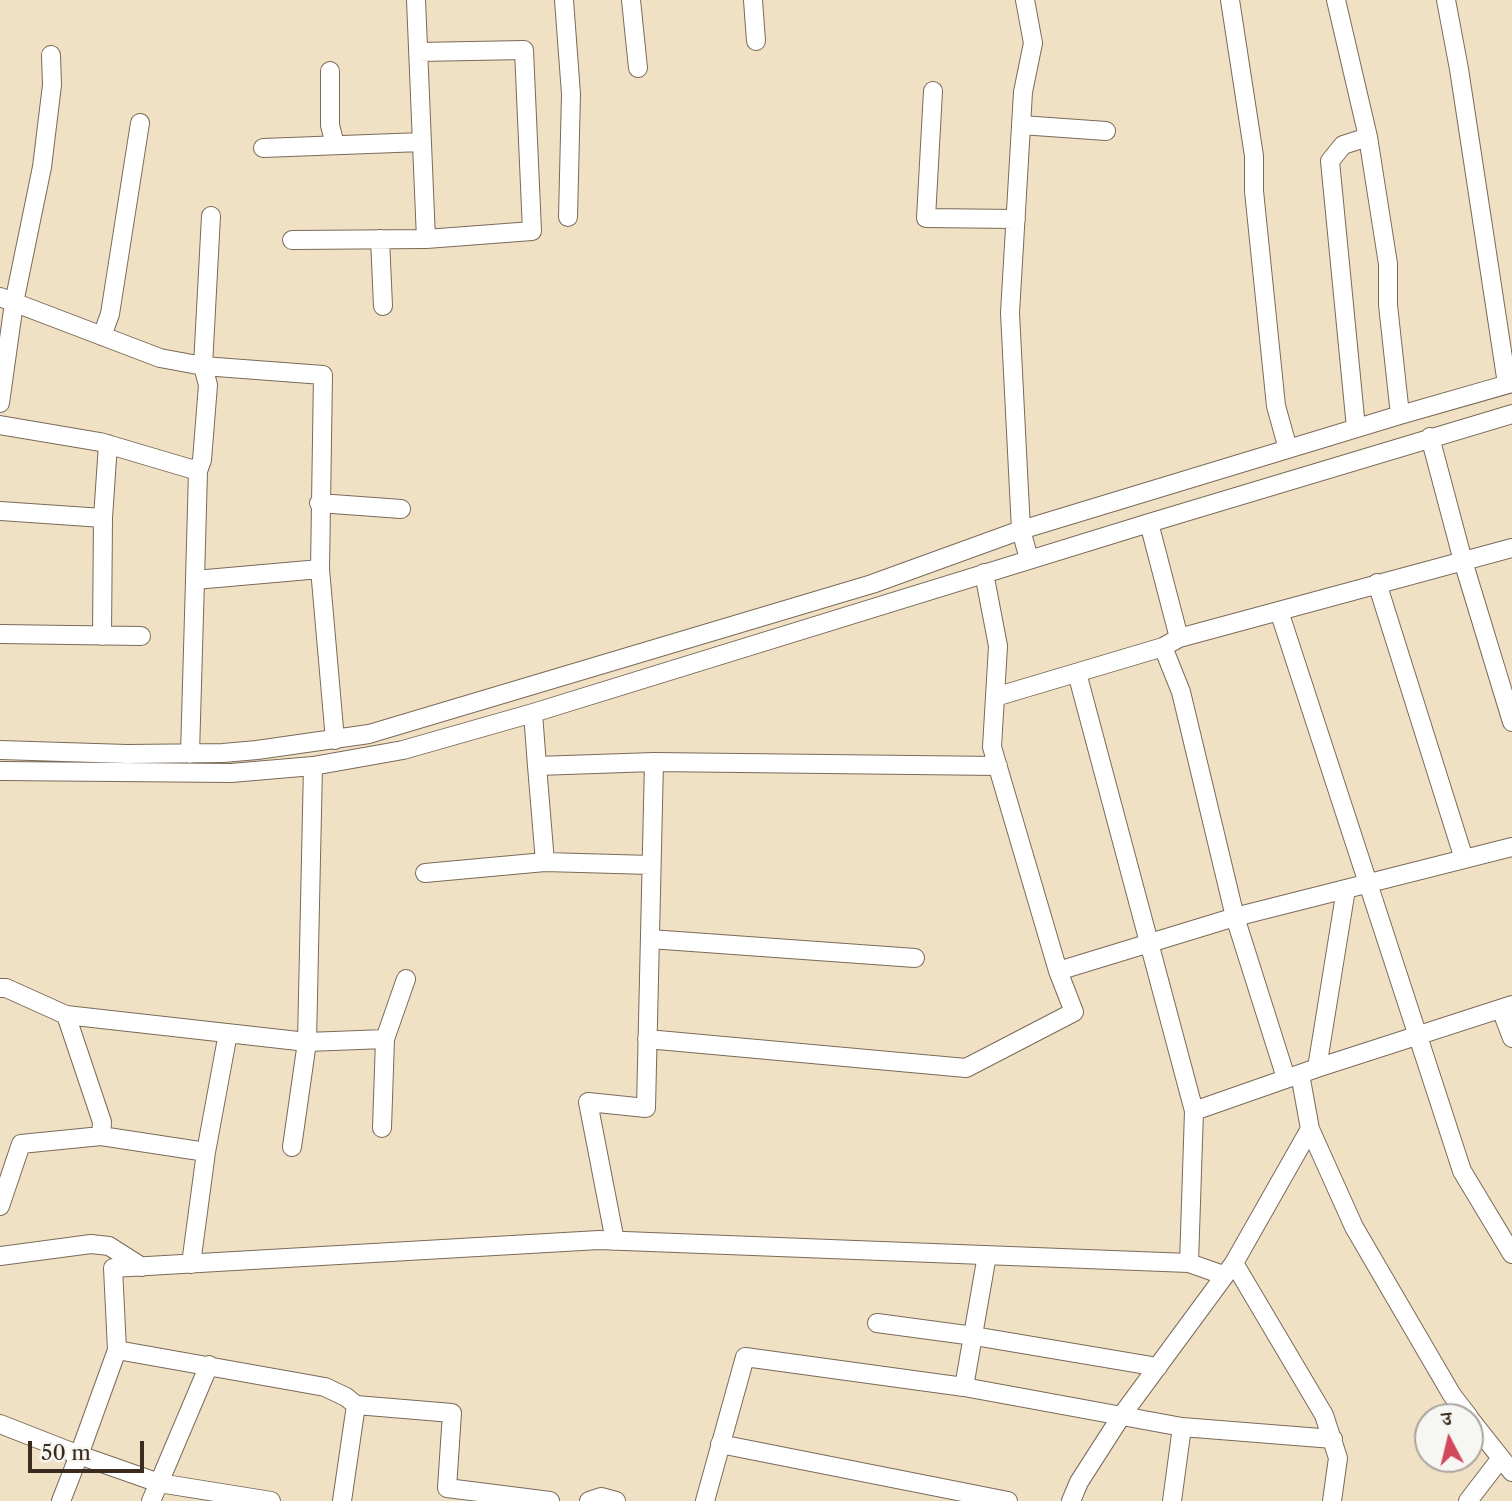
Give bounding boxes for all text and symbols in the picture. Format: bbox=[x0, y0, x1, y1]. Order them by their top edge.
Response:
north arrow bbox=[1414, 1403, 1484, 1473]
text: उ bbox=[1440, 1407, 1453, 1431]
scale bar bbox=[32, 1428, 147, 1472]
text: 50 m bbox=[41, 1440, 91, 1465]

